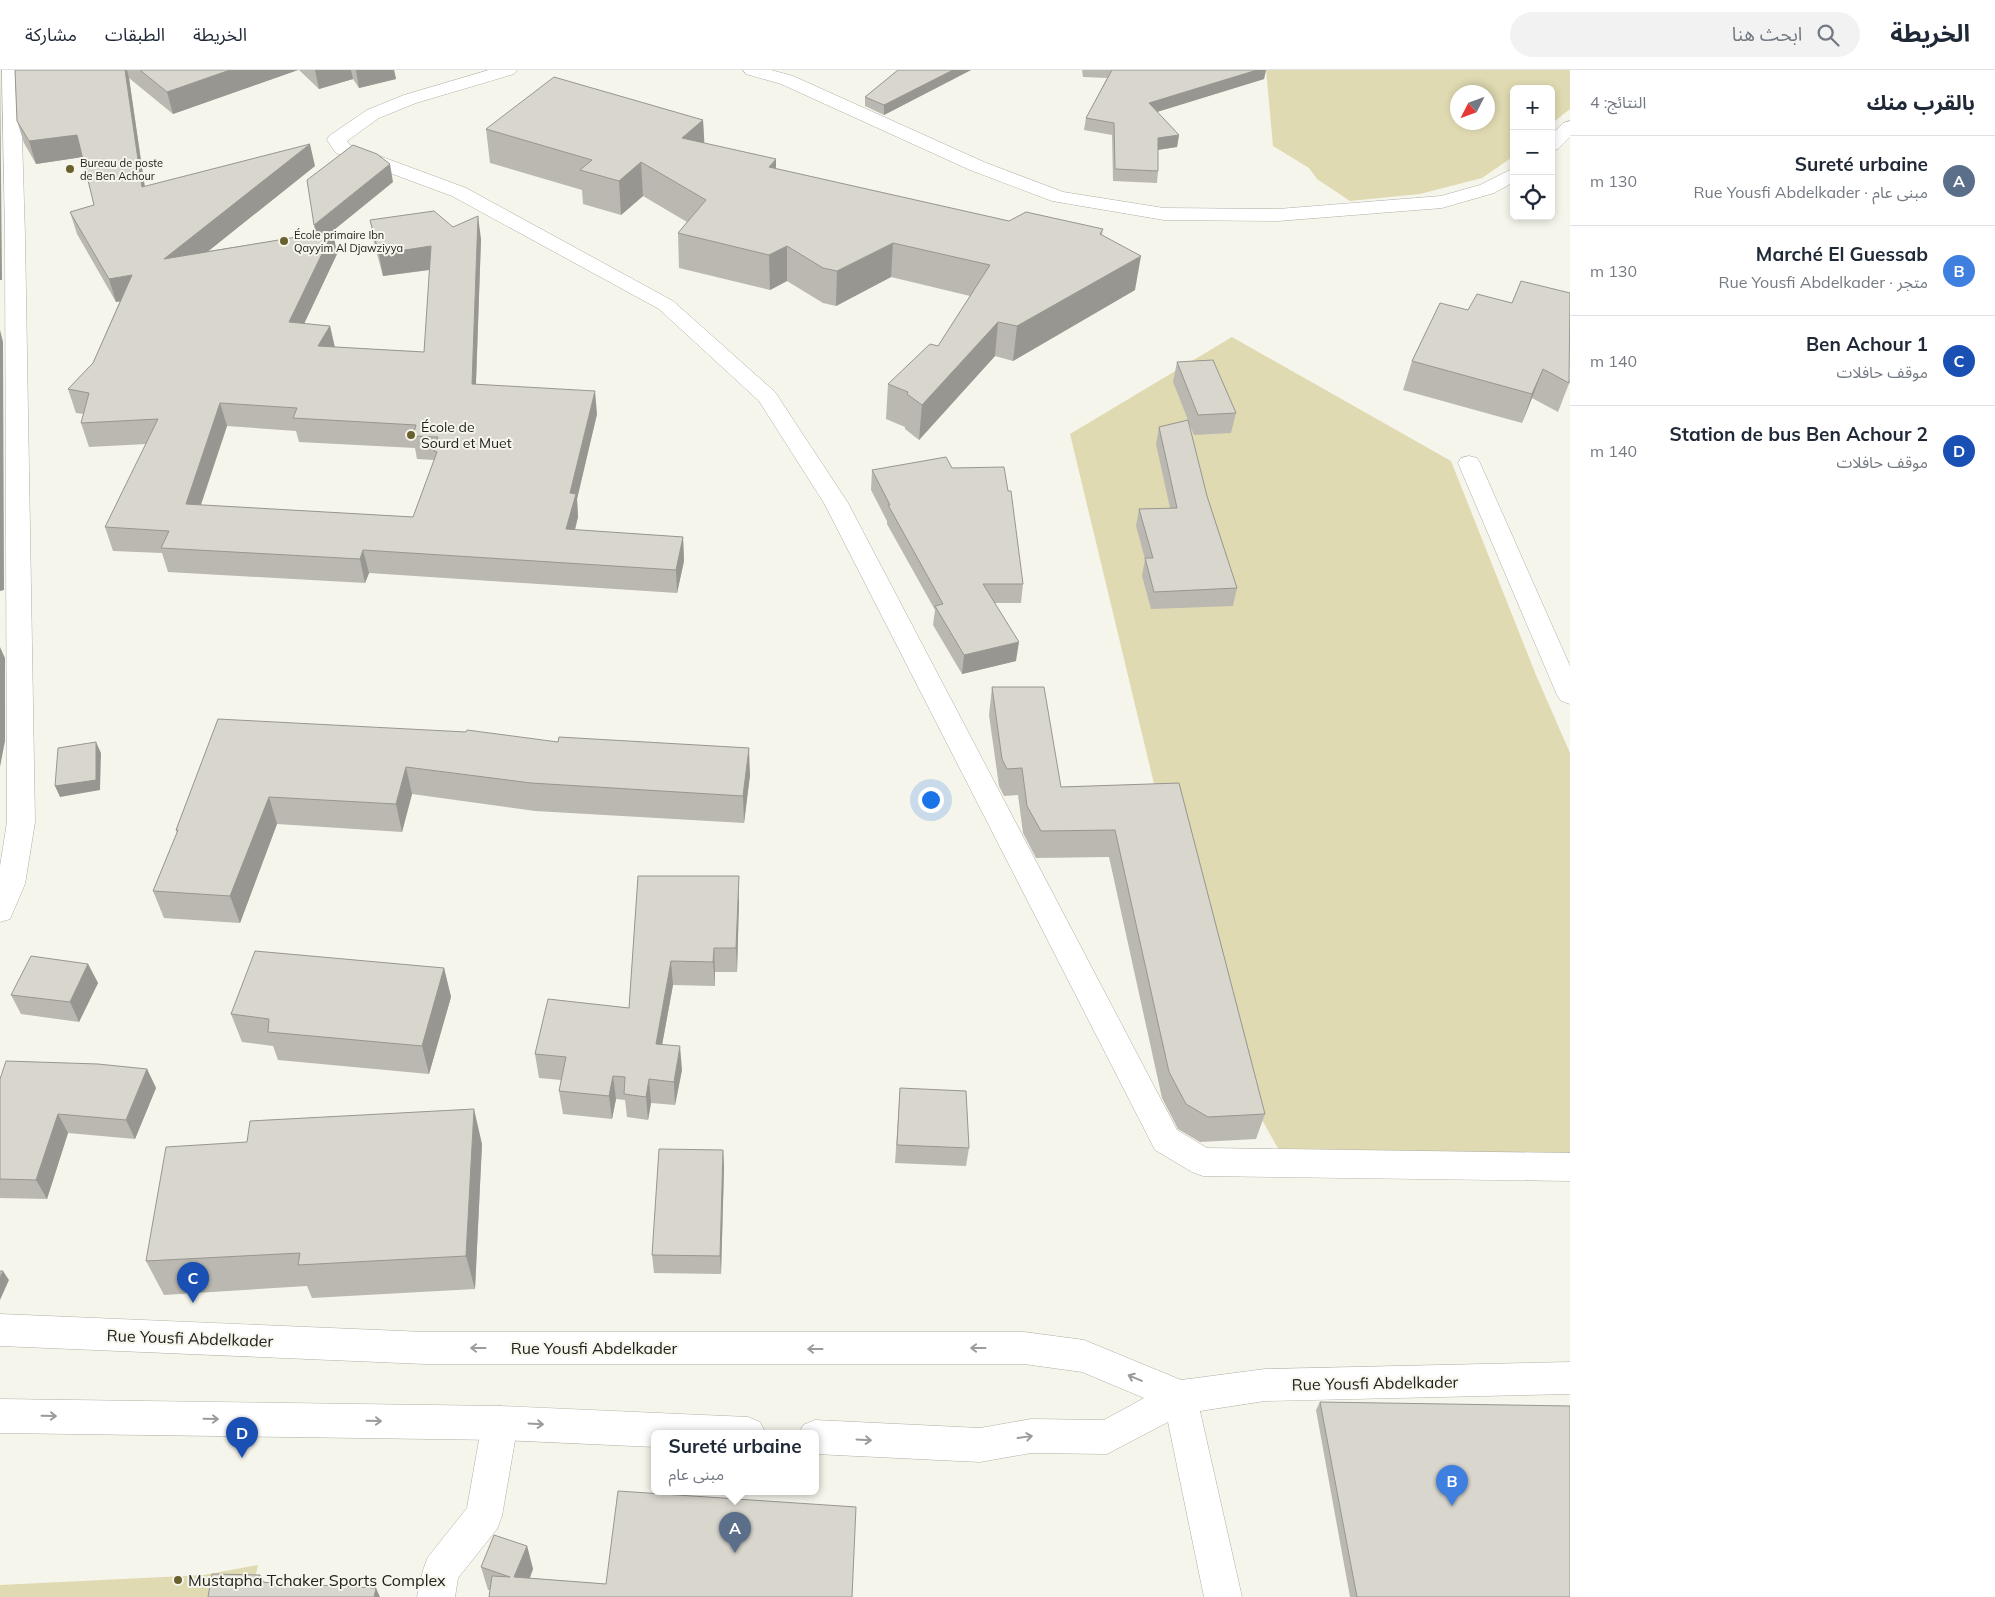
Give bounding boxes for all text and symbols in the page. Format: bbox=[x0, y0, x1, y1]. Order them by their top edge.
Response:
search box bbox=[1510, 12, 1860, 57]
text: الخريطة bbox=[1890, 18, 1970, 48]
icon: search bbox=[1814, 21, 1842, 49]
text: ابحث هنا bbox=[1732, 22, 1802, 46]
text: مشاركة bbox=[25, 23, 77, 46]
text: الطبقات bbox=[105, 23, 165, 46]
text: الخريطة bbox=[193, 23, 247, 46]
north arrow bbox=[1450, 85, 1495, 130]
map controls bbox=[1510, 85, 1555, 220]
button: + bbox=[1510, 85, 1555, 130]
text: بالقرب منك bbox=[1867, 89, 1975, 115]
text: النتائج: 4 bbox=[1590, 92, 1646, 112]
button: − bbox=[1510, 130, 1555, 175]
text: Sureté urbaine bbox=[1795, 152, 1928, 176]
place label: Bureau de poste de Ben Achour bbox=[80, 156, 163, 183]
marker: Bureau de poste de Ben Achour bbox=[64, 163, 76, 175]
text: 130 m bbox=[1590, 171, 1637, 191]
text: A bbox=[1953, 171, 1965, 191]
button: locate bbox=[1510, 175, 1555, 220]
text: مبنى عام · Rue Yousfi Abdelkader bbox=[1694, 182, 1928, 202]
place label: École primaire Ibn Qayyim Al Djawziyya bbox=[294, 228, 403, 255]
marker: École primaire Ibn Qayyim Al Djawziyya bbox=[278, 235, 290, 247]
text: Marché El Guessab bbox=[1756, 242, 1928, 266]
text: 130 m bbox=[1590, 261, 1637, 281]
text: B bbox=[1953, 261, 1965, 281]
text: متجر · Rue Yousfi Abdelkader bbox=[1718, 272, 1928, 292]
text: Ben Achour 1 bbox=[1806, 332, 1928, 356]
text: 140 m bbox=[1590, 351, 1637, 371]
text: C bbox=[1954, 351, 1964, 371]
text: موقف حافلات bbox=[1836, 362, 1928, 382]
place label: École de Sourd et Muet bbox=[421, 418, 512, 452]
text: Station de bus Ben Achour 2 bbox=[1670, 422, 1928, 446]
marker: École de Sourd et Muet bbox=[405, 429, 417, 441]
text: 140 m bbox=[1590, 441, 1637, 461]
text: D bbox=[1953, 441, 1965, 461]
text: موقف حافلات bbox=[1836, 452, 1928, 472]
your location bbox=[918, 787, 944, 813]
pin: C bbox=[177, 1262, 209, 1303]
street label: Rue Yousfi Abdelkader bbox=[106, 1325, 274, 1351]
street label: Rue Yousfi Abdelkader bbox=[511, 1338, 678, 1358]
one-way arrow bbox=[470, 1343, 486, 1353]
one-way arrow bbox=[808, 1344, 824, 1354]
one-way arrow bbox=[970, 1344, 986, 1353]
street label: Rue Yousfi Abdelkader bbox=[1292, 1372, 1459, 1394]
one-way arrow bbox=[1128, 1373, 1143, 1383]
one-way arrow bbox=[40, 1412, 56, 1421]
one-way arrow bbox=[202, 1414, 219, 1424]
one-way arrow bbox=[365, 1416, 381, 1426]
pin: D bbox=[226, 1417, 258, 1458]
one-way arrow bbox=[528, 1420, 544, 1429]
popup bbox=[651, 1430, 819, 1495]
one-way arrow bbox=[1017, 1432, 1033, 1442]
text: Sureté urbaine bbox=[668, 1434, 802, 1458]
one-way arrow bbox=[855, 1435, 871, 1444]
text: مبنى عام bbox=[668, 1464, 724, 1484]
pin: B bbox=[1436, 1465, 1468, 1506]
pin: A bbox=[719, 1512, 751, 1553]
place label: Mustapha Tchaker Sports Complex bbox=[188, 1570, 446, 1590]
marker: Mustapha Tchaker Sports Complex bbox=[172, 1574, 184, 1586]

